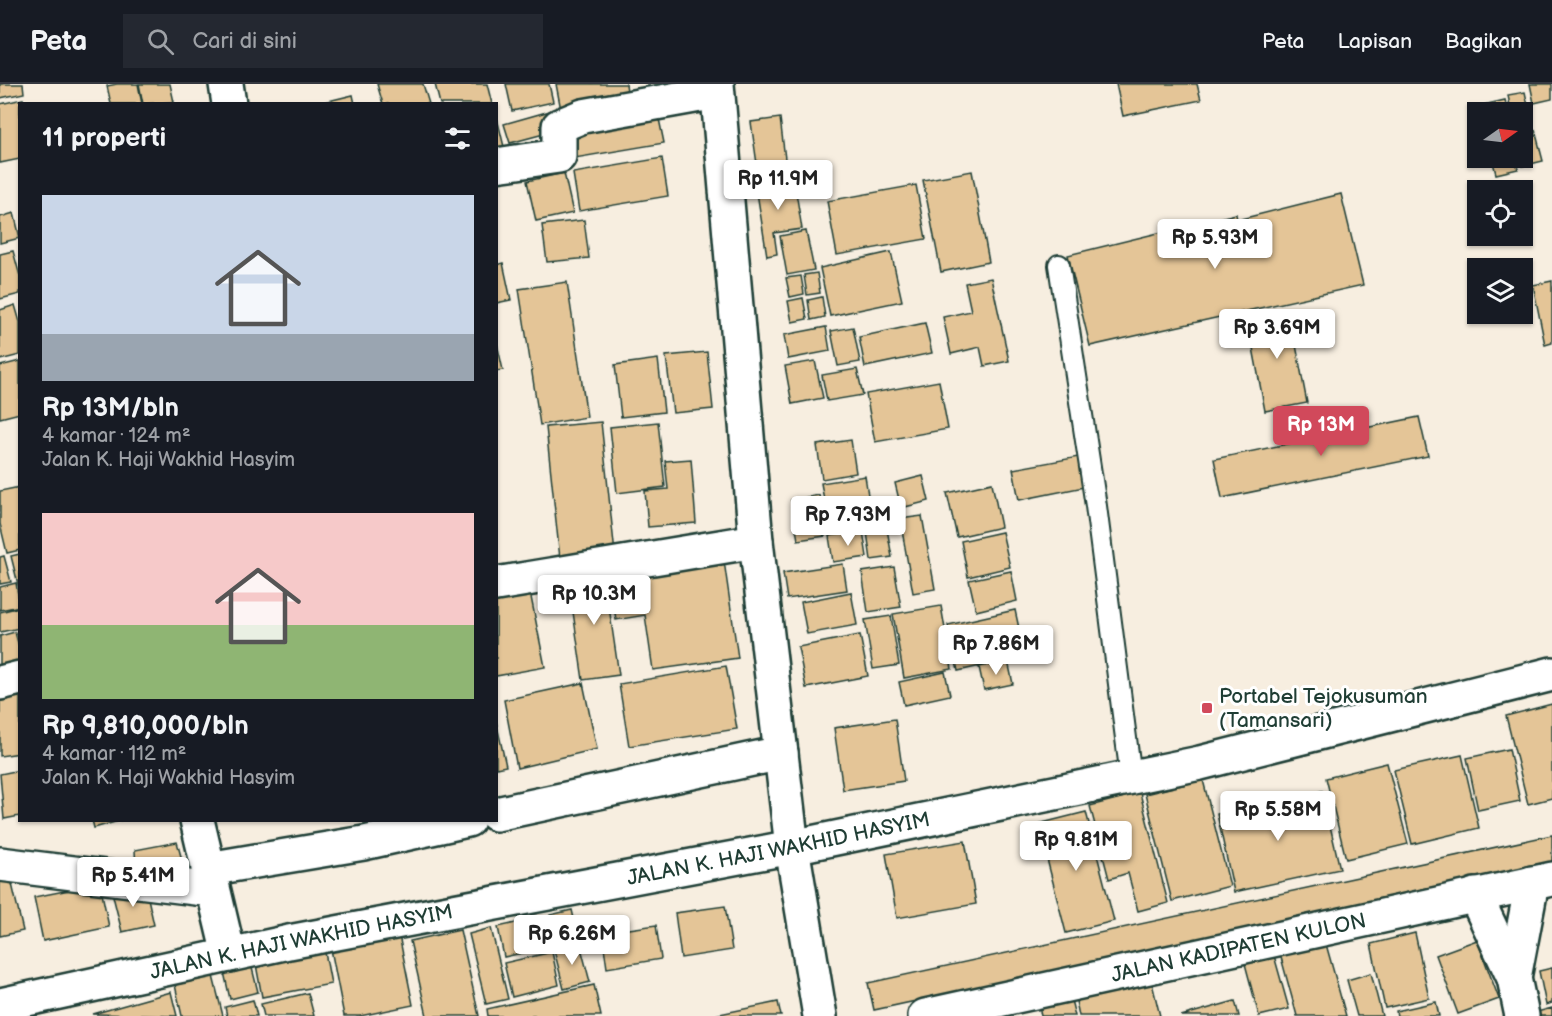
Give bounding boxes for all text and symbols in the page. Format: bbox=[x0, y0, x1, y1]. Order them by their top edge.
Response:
search box bbox=[123, 14, 543, 68]
text: Peta bbox=[30, 25, 87, 58]
icon: search bbox=[144, 25, 177, 58]
text: Cari di sini bbox=[192, 28, 297, 55]
text: Peta bbox=[1262, 29, 1304, 54]
text: Lapisan bbox=[1337, 29, 1412, 54]
text: Bagikan bbox=[1445, 29, 1522, 54]
north arrow bbox=[1467, 102, 1533, 168]
map controls bbox=[1467, 102, 1533, 324]
icon: filters bbox=[441, 122, 474, 155]
text: 11 properti bbox=[42, 123, 166, 154]
pin: Rp 11.9M bbox=[716, 160, 840, 211]
text: Rp 11.9M bbox=[738, 167, 818, 191]
button: locate bbox=[1467, 180, 1533, 246]
pin: Rp 5.93M bbox=[1153, 219, 1277, 270]
text: Rp 5.93M bbox=[1171, 226, 1259, 250]
icon: home bbox=[204, 234, 312, 342]
button: layers bbox=[1467, 258, 1533, 324]
pin: Rp 3.69M bbox=[1215, 309, 1339, 360]
text: Rp 3.69M bbox=[1233, 316, 1321, 340]
text: Rp 13M/bln bbox=[42, 393, 179, 424]
pin: Rp 13M bbox=[1272, 406, 1370, 457]
text: Rp 13M bbox=[1287, 413, 1355, 437]
text: 4 kamar · 124 m² bbox=[42, 424, 191, 448]
text: Jalan K. Haji Wakhid Hasyim bbox=[42, 448, 295, 472]
pin: Rp 7.93M bbox=[786, 496, 910, 547]
text: Rp 7.93M bbox=[805, 503, 891, 527]
icon: home bbox=[204, 552, 312, 660]
pin: Rp 10.3M bbox=[532, 575, 656, 626]
text: Rp 10.3M bbox=[552, 582, 636, 606]
pin: Rp 7.86M bbox=[934, 625, 1058, 676]
text: Rp 7.86M bbox=[952, 632, 1040, 656]
place label: Portabel Tejokusuman (Tamansari) bbox=[1219, 684, 1428, 733]
marker: Portabel Tejokusuman (Tamansari) bbox=[1200, 701, 1214, 715]
text: Rp 9,810,000/bln bbox=[42, 711, 249, 742]
text: 4 kamar · 112 m² bbox=[42, 742, 186, 766]
text: Jalan K. Haji Wakhid Hasyim bbox=[42, 766, 295, 790]
pin: Rp 5.58M bbox=[1216, 791, 1340, 842]
text: Rp 5.58M bbox=[1234, 798, 1322, 822]
street label: JALAN K. HAJI WAKHID HASYIM bbox=[625, 807, 932, 891]
pin: Rp 9.81M bbox=[1014, 821, 1138, 872]
text: Rp 9.81M bbox=[1034, 828, 1118, 852]
pin: Rp 5.41M bbox=[71, 857, 195, 908]
text: Rp 5.41M bbox=[91, 864, 175, 888]
street label: JALAN K. HAJI WAKHID HASYIM bbox=[148, 899, 455, 985]
street label: JALAN KADIPATEN KULON bbox=[1109, 908, 1368, 988]
pin: Rp 6.26M bbox=[510, 915, 634, 966]
text: Rp 6.26M bbox=[528, 922, 616, 946]

